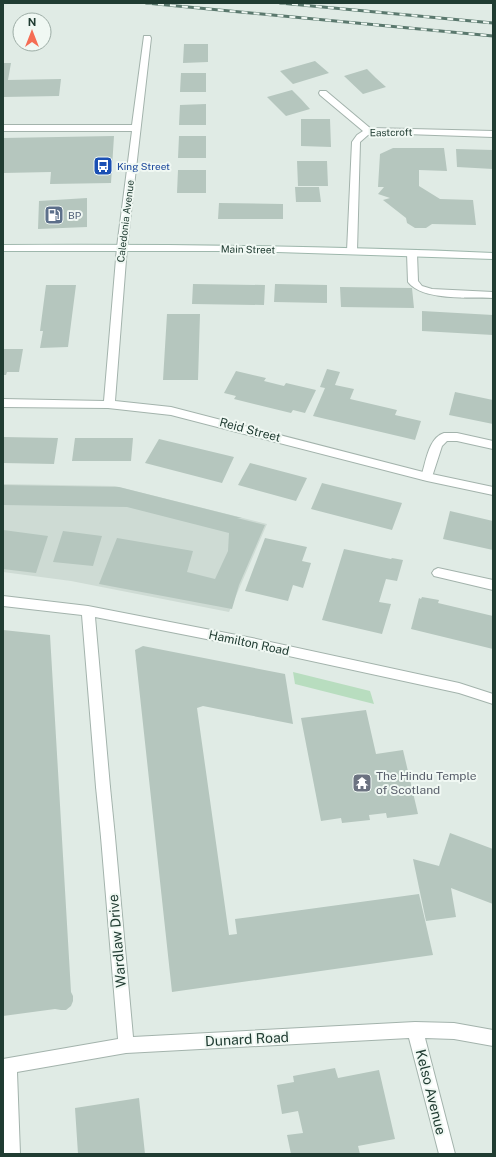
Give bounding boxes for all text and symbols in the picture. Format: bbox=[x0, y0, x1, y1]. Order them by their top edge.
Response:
north arrow bbox=[12, 12, 52, 52]
text: N bbox=[28, 16, 36, 28]
street label: Eastcroft bbox=[370, 126, 412, 138]
bus stop icon: King Street bbox=[92, 155, 114, 177]
place label: King Street bbox=[117, 160, 170, 172]
street label: Caledonia Avenue bbox=[114, 179, 136, 263]
fuel station icon: BP bbox=[43, 204, 65, 226]
place label: BP bbox=[68, 209, 82, 221]
street label: Main Street bbox=[221, 243, 275, 255]
street label: Reid Street bbox=[218, 415, 282, 445]
street label: Hamilton Road bbox=[207, 628, 291, 658]
place label: The Hindu Temple of Scotland bbox=[376, 769, 477, 797]
temple icon: The Hindu Temple of Scotland bbox=[351, 772, 373, 794]
street label: Wardlaw Drive bbox=[105, 894, 129, 988]
street label: Dunard Road bbox=[205, 1029, 289, 1049]
street label: Kelso Avenue bbox=[413, 1048, 449, 1136]

